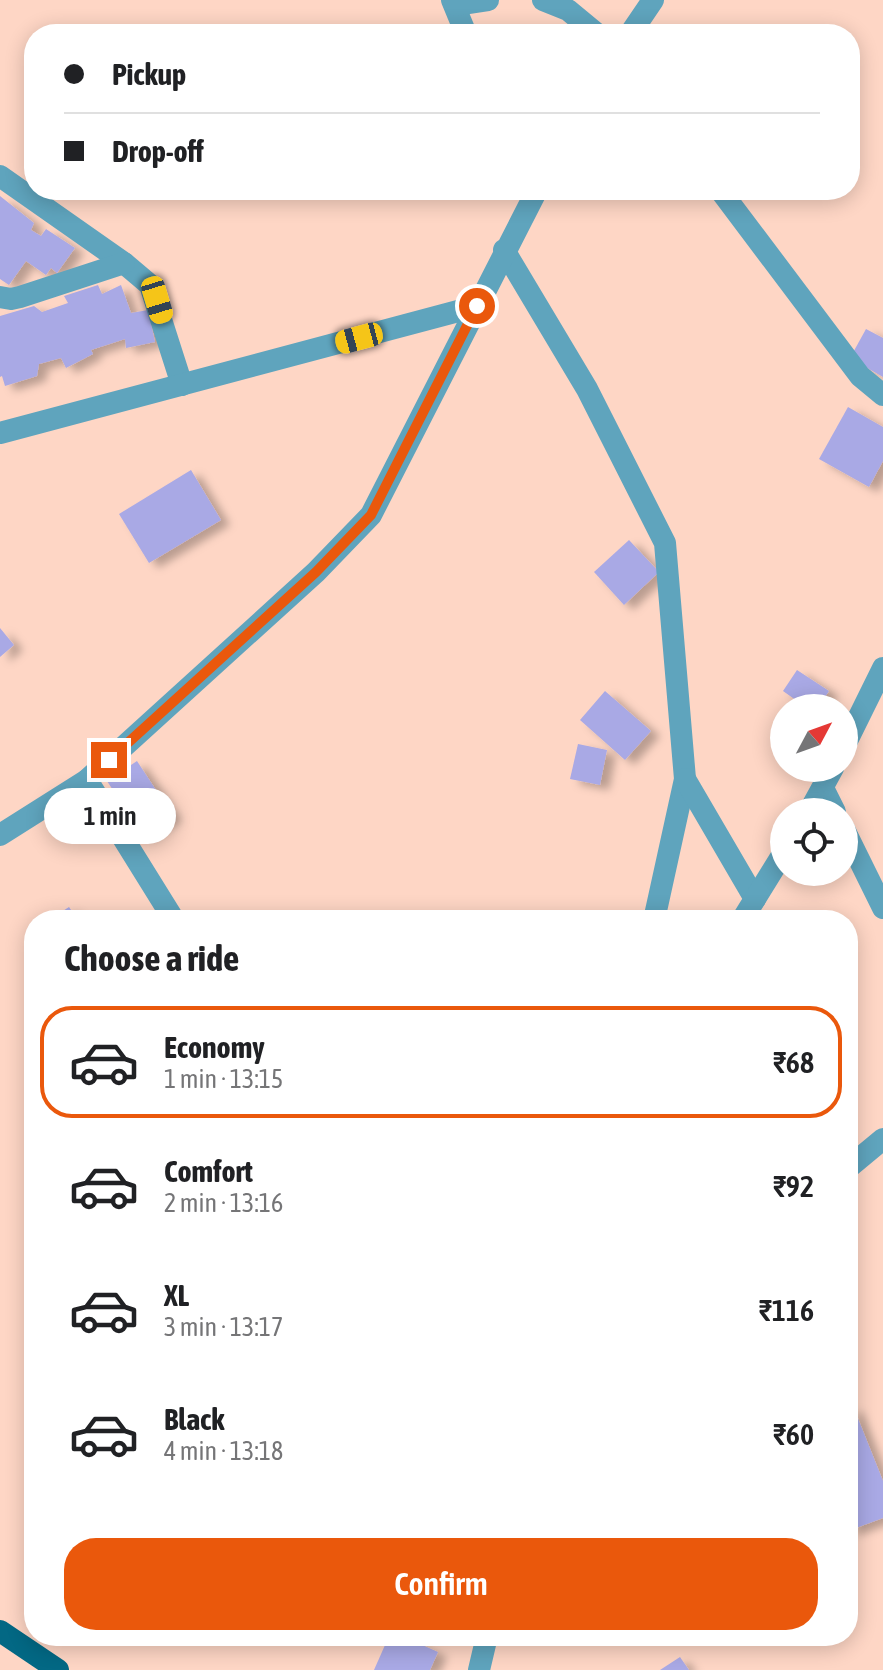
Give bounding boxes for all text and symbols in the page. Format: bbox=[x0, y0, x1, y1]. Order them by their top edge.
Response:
text: Pickup bbox=[112, 57, 186, 91]
text: Drop-off bbox=[112, 134, 204, 168]
car bbox=[139, 274, 175, 326]
route start bbox=[459, 288, 495, 324]
car bbox=[333, 320, 385, 356]
north arrow bbox=[770, 694, 858, 782]
map controls bbox=[770, 694, 858, 886]
route end bbox=[91, 742, 127, 778]
callout: 1 min bbox=[43, 788, 175, 844]
button: locate bbox=[770, 798, 858, 886]
text: 1 min bbox=[83, 801, 137, 831]
text: Choose a ride bbox=[64, 937, 239, 979]
icon: car bbox=[68, 1026, 140, 1098]
text: Economy bbox=[164, 1030, 265, 1064]
text: ₹68 bbox=[773, 1045, 814, 1079]
text: 1 min · 13:15 bbox=[164, 1064, 283, 1094]
icon: car bbox=[68, 1150, 140, 1222]
text: Comfort bbox=[164, 1154, 253, 1188]
text: ₹92 bbox=[773, 1169, 814, 1203]
text: 2 min · 13:16 bbox=[164, 1188, 283, 1218]
icon: car bbox=[68, 1274, 140, 1346]
text: XL bbox=[164, 1278, 189, 1312]
text: ₹116 bbox=[759, 1293, 814, 1327]
text: 3 min · 13:17 bbox=[164, 1312, 283, 1342]
icon: car bbox=[68, 1398, 140, 1470]
text: Black bbox=[164, 1402, 224, 1436]
text: ₹60 bbox=[773, 1417, 814, 1451]
text: 4 min · 13:18 bbox=[164, 1436, 283, 1466]
button: Confirm bbox=[64, 1538, 818, 1630]

